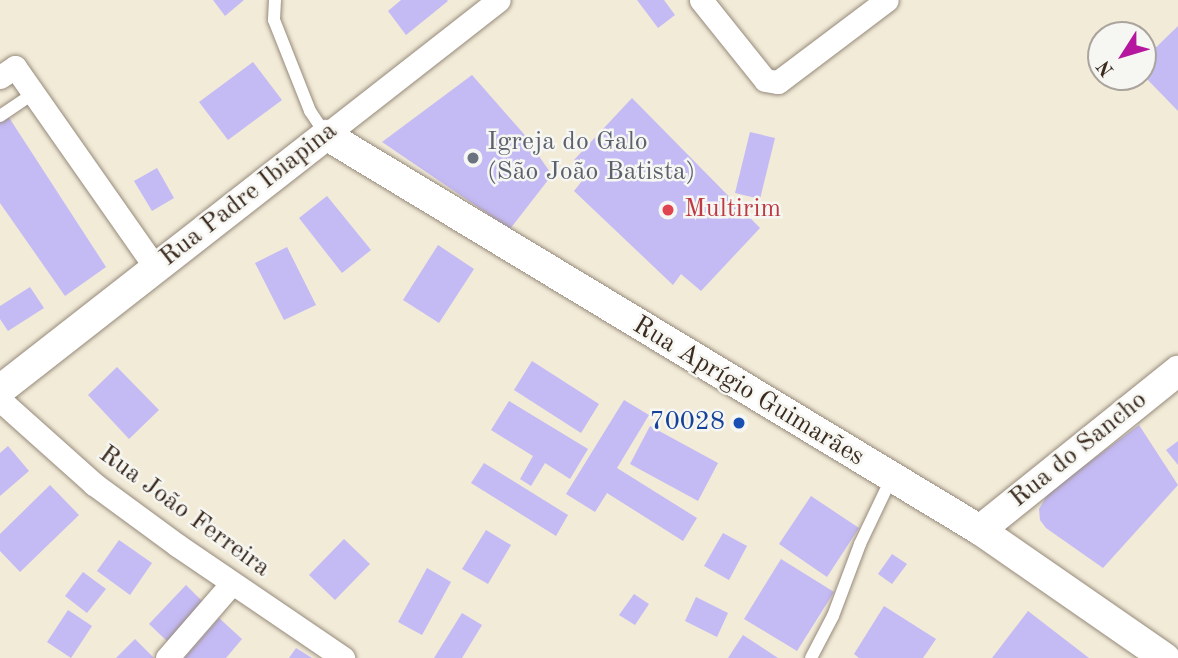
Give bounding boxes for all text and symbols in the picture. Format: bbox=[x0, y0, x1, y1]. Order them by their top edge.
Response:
north arrow bbox=[1087, 21, 1157, 91]
text: N bbox=[1094, 56, 1118, 79]
street label: Rua Padre Ibiapina bbox=[154, 116, 344, 274]
place label: Igreja do Galo (São João Batista) bbox=[487, 127, 695, 188]
marker: Igreja do Galo (São João Batista) bbox=[465, 150, 481, 166]
place label: Multirim bbox=[684, 194, 781, 226]
marker: Multirim bbox=[658, 200, 678, 220]
street label: Rua Aprígio Guimarães bbox=[627, 310, 869, 474]
street label: Rua do Sancho bbox=[1004, 385, 1154, 515]
place label: 70028 bbox=[650, 407, 725, 439]
marker: 70028 bbox=[731, 415, 747, 431]
street label: Rua João Ferreira bbox=[92, 439, 276, 585]

